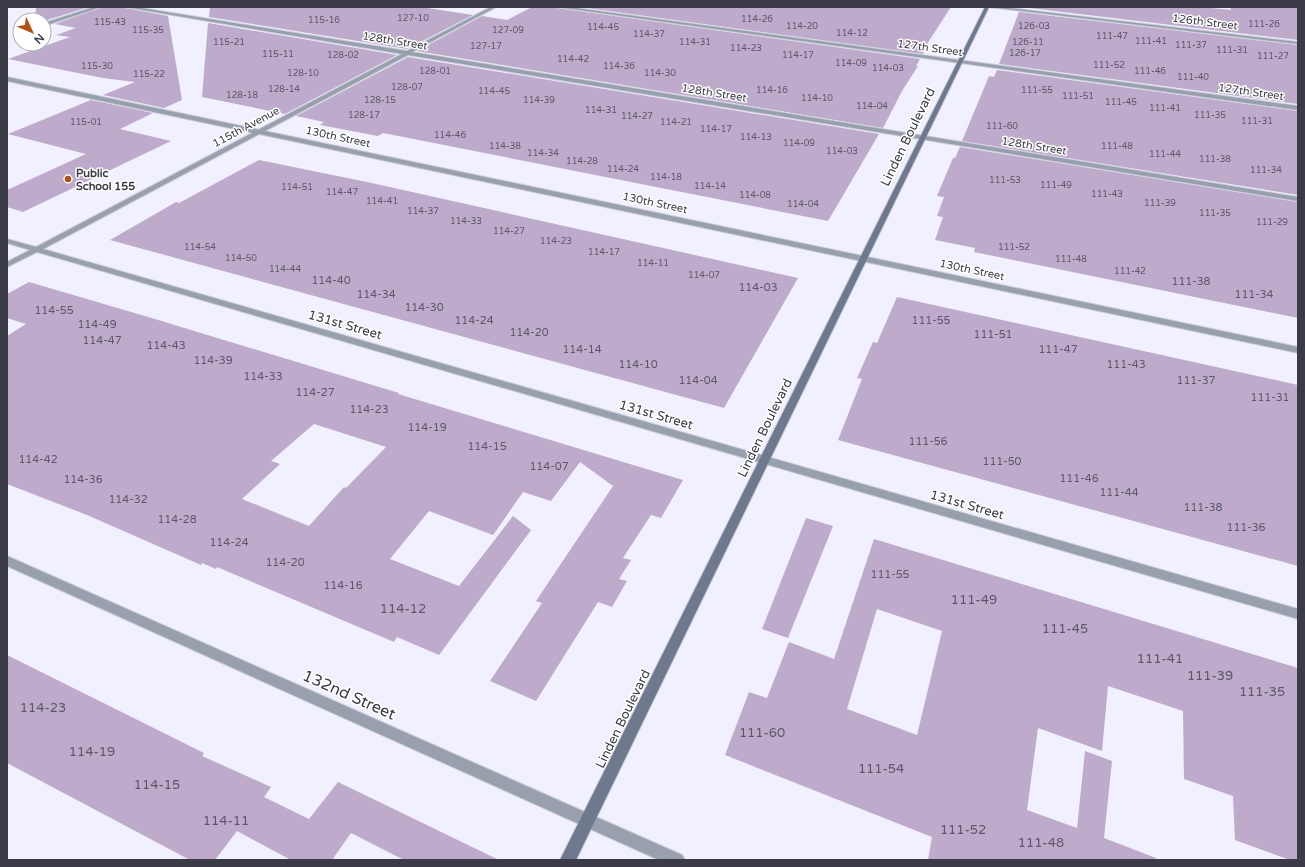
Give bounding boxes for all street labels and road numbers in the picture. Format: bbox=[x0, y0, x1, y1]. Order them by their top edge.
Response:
street label: 126th Street bbox=[1171, 12, 1239, 32]
street label: 128th Street bbox=[361, 29, 429, 53]
street label: 127th Street bbox=[896, 37, 964, 59]
street label: 128th Street bbox=[680, 81, 748, 105]
street label: 127th Street bbox=[1217, 81, 1285, 103]
street label: Linden Boulevard bbox=[877, 85, 939, 189]
street label: 115th Avenue bbox=[210, 104, 282, 150]
street label: 130th Street bbox=[304, 124, 372, 150]
street label: 128th Street bbox=[1000, 134, 1068, 158]
street label: 130th Street bbox=[621, 190, 689, 216]
street label: 130th Street bbox=[938, 257, 1006, 283]
street label: 131st Street bbox=[306, 307, 384, 343]
street label: Linden Boulevard bbox=[734, 376, 796, 480]
street label: 131st Street bbox=[617, 397, 695, 433]
street label: 131st Street bbox=[928, 487, 1006, 523]
street label: 132nd Street bbox=[299, 666, 399, 724]
street label: Linden Boulevard bbox=[592, 667, 654, 771]

